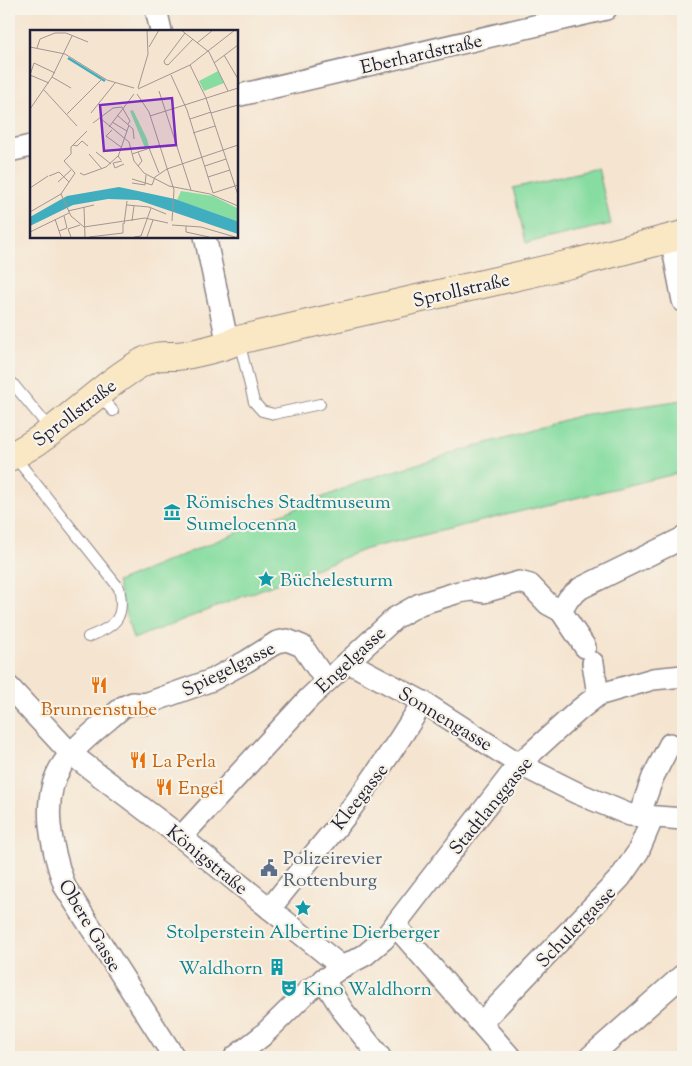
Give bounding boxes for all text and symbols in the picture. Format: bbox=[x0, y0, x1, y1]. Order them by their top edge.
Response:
street label: Eberhardstraße bbox=[358, 28, 485, 83]
inset map bbox=[30, 30, 238, 238]
street label: Sprollstraße bbox=[410, 267, 513, 316]
street label: Sprollstraße bbox=[28, 373, 123, 454]
place label: Römisches Stadtmuseum Sumelocenna bbox=[186, 490, 391, 539]
museum icon: Römisches Stadtmuseum Sumelocenna bbox=[162, 502, 182, 522]
place label: Büchelesturm bbox=[280, 568, 393, 595]
place icon: Büchelesturm bbox=[256, 569, 276, 589]
street label: Engelgasse bbox=[311, 621, 393, 701]
street label: Spiegelgasse bbox=[178, 636, 280, 704]
restaurant icon: Brunnenstube bbox=[89, 675, 109, 695]
street label: Sonnengasse bbox=[392, 681, 497, 759]
place label: Brunnenstube bbox=[41, 697, 157, 724]
place label: La Perla bbox=[152, 749, 216, 776]
restaurant icon: La Perla bbox=[128, 750, 148, 770]
street label: Stadtlanggasse bbox=[444, 752, 540, 861]
street label: Kleegasse bbox=[326, 758, 396, 837]
place label: Engel bbox=[178, 776, 224, 803]
restaurant icon: Engel bbox=[154, 777, 174, 797]
street label: Königstraße bbox=[160, 820, 253, 902]
place label: Polizeirevier Rottenburg bbox=[283, 846, 382, 895]
public building icon: Polizeirevier Rottenburg bbox=[259, 858, 279, 878]
street label: Obere Gasse bbox=[51, 875, 127, 978]
street label: Schulergasse bbox=[531, 881, 623, 975]
place icon: Stolperstein Albertine Dierberger bbox=[293, 898, 313, 918]
place label: Stolperstein Albertine Dierberger bbox=[166, 920, 440, 947]
place label: Waldhorn bbox=[179, 956, 263, 983]
building icon: Waldhorn bbox=[267, 957, 287, 977]
place label: Kino Waldhorn bbox=[303, 977, 432, 1004]
theatre icon: Kino Waldhorn bbox=[279, 978, 299, 998]

